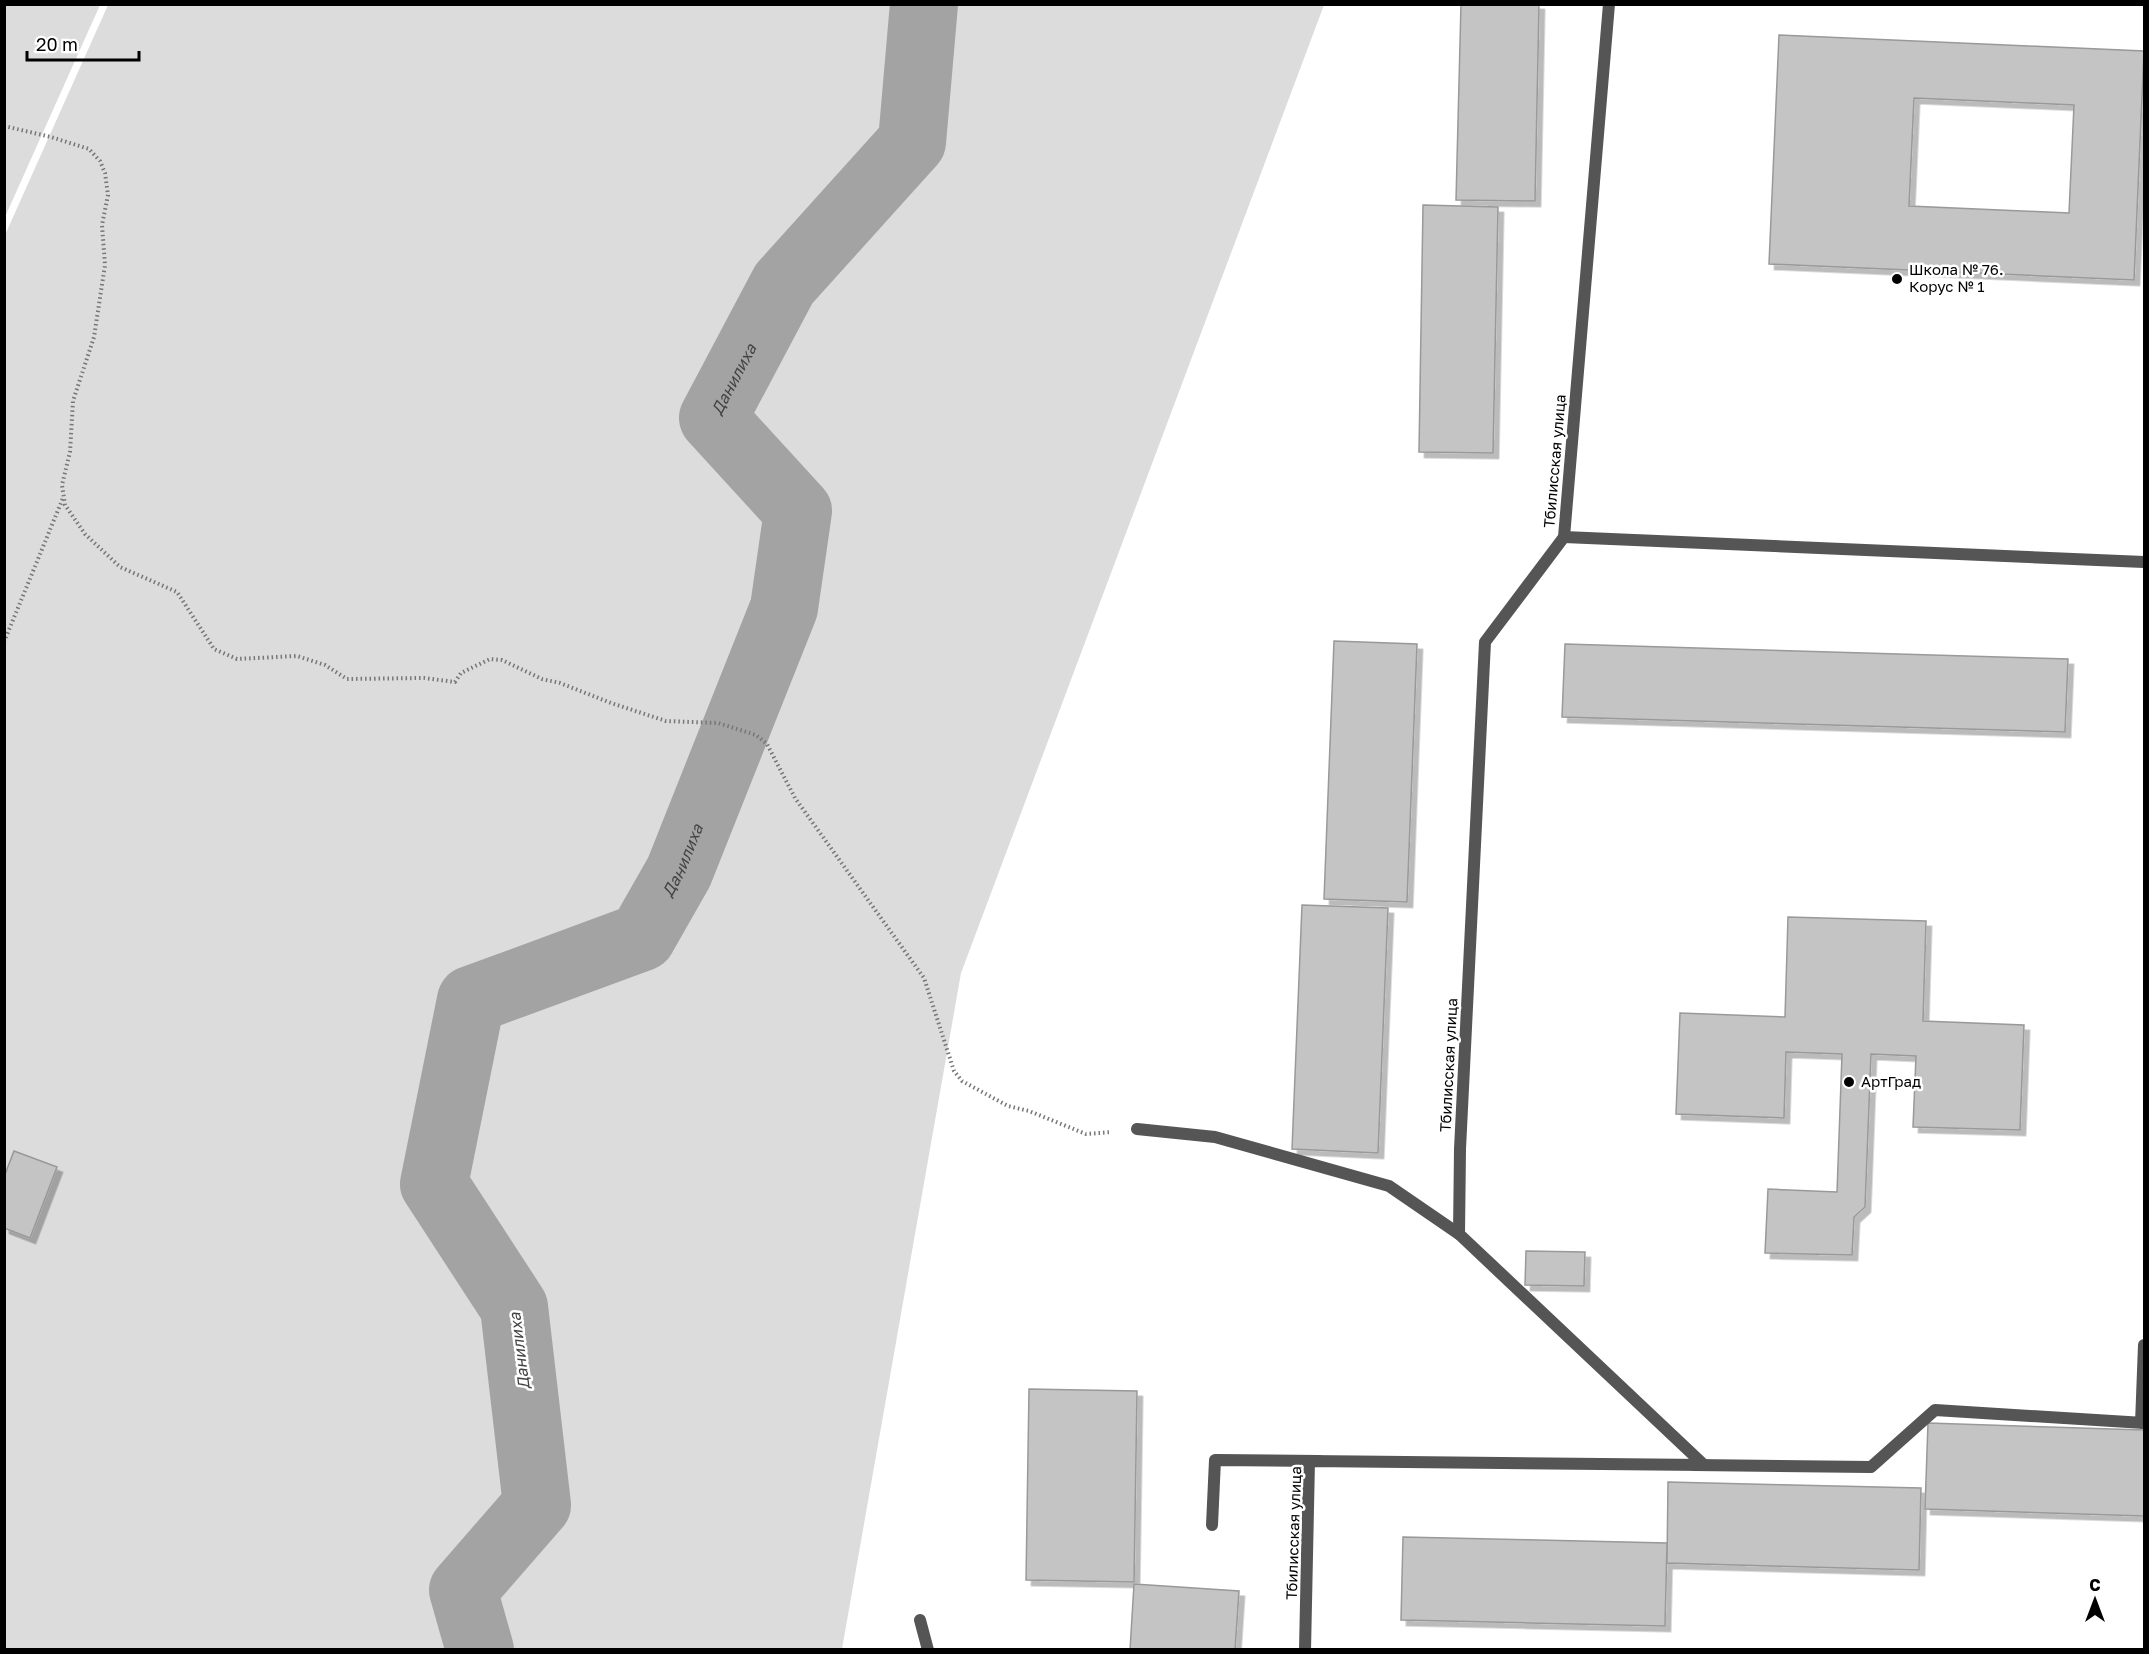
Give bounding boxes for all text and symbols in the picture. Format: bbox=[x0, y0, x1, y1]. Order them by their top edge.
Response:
scale bar bbox=[27, 24, 140, 62]
text: 20 m bbox=[36, 33, 78, 55]
place label: Школа № 76. Корус № 1 bbox=[1909, 260, 2003, 295]
marker: Школа № 76. Корус № 1 bbox=[1890, 272, 1904, 286]
water label: Данилиха bbox=[706, 339, 761, 419]
street label: Тбилисская улица bbox=[1539, 393, 1569, 528]
water label: Данилиха bbox=[657, 820, 707, 901]
street label: Тбилисская улица bbox=[1436, 998, 1460, 1132]
place label: АртГрад bbox=[1861, 1072, 1921, 1090]
marker: АртГрад bbox=[1842, 1075, 1856, 1089]
water label: Данилиха bbox=[504, 1311, 534, 1391]
street label: Тбилисская улица bbox=[1282, 1466, 1304, 1600]
north arrow bbox=[2065, 1570, 2125, 1630]
text: С bbox=[2089, 1575, 2101, 1595]

